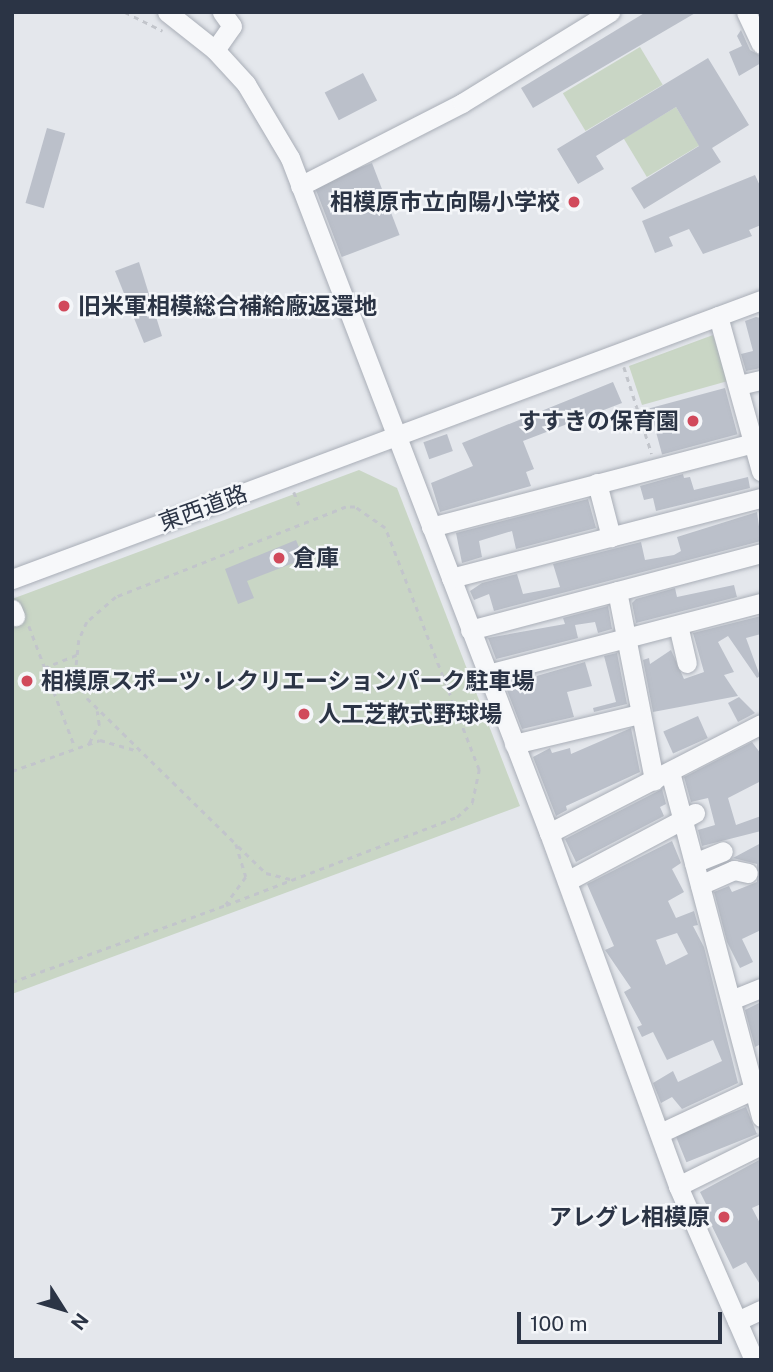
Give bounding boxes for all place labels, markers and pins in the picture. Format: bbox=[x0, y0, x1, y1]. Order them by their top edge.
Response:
place label: 相模原市立向陽小学校 bbox=[330, 188, 560, 216]
marker: 相模原市立向陽小学校 bbox=[566, 194, 582, 210]
place label: 旧米軍相模総合補給廠返還地 bbox=[78, 292, 377, 320]
marker: 旧米軍相模総合補給廠返還地 bbox=[56, 298, 72, 314]
place label: すすきの保育園 bbox=[518, 407, 679, 435]
marker: すすきの保育園 bbox=[685, 413, 701, 429]
place label: 倉庫 bbox=[293, 544, 339, 572]
marker: 倉庫 bbox=[271, 550, 287, 566]
place label: 相模原スポーツ･レクリエーションパーク駐車場 bbox=[41, 667, 535, 695]
marker: 相模原スポーツ･レクリエーションパーク駐車場 bbox=[19, 673, 35, 689]
place label: 人工芝軟式野球場 bbox=[318, 700, 502, 728]
marker: 人工芝軟式野球場 bbox=[296, 706, 312, 722]
place label: アレグレ相模原 bbox=[549, 1203, 710, 1231]
marker: アレグレ相模原 bbox=[716, 1209, 732, 1225]

